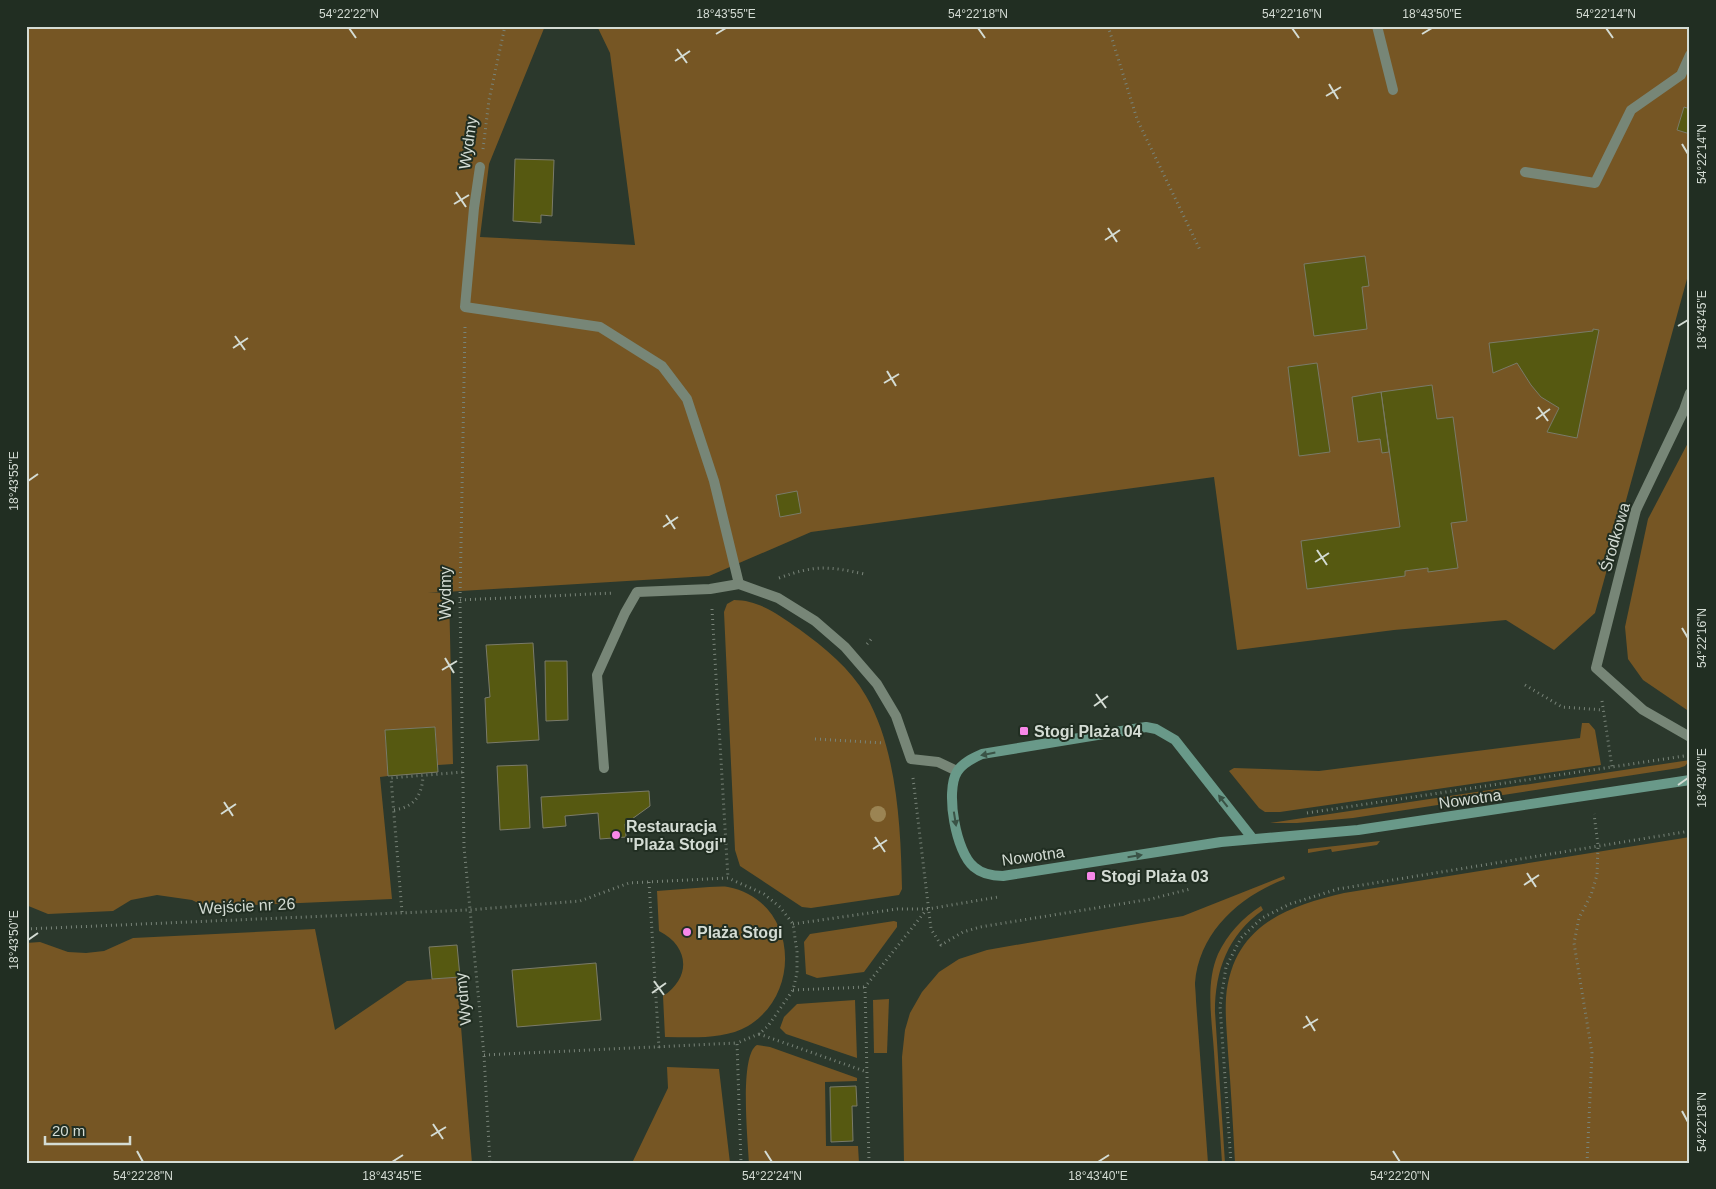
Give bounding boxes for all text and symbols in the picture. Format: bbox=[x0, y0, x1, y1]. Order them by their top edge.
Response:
text: 54°22'22"N bbox=[319, 7, 379, 21]
text: 18°43'55"E bbox=[696, 7, 756, 21]
text: 54°22'18"N bbox=[948, 7, 1008, 21]
text: 54°22'16"N bbox=[1262, 7, 1322, 21]
text: 18°43'50"E bbox=[1402, 7, 1462, 21]
text: 54°22'14"N bbox=[1576, 7, 1636, 21]
street label: Wydmy bbox=[456, 115, 480, 171]
text: 54°22'14"N bbox=[1695, 124, 1709, 184]
text: 18°43'45"E bbox=[1695, 290, 1709, 350]
text: 18°43'55"E bbox=[7, 451, 21, 511]
street label: Środkowa bbox=[1596, 500, 1633, 574]
street label: Wydmy bbox=[437, 566, 454, 620]
text: 54°22'16"N bbox=[1695, 608, 1709, 668]
place label: Stogi Plaża 04 bbox=[1034, 723, 1142, 740]
marker: Stogi Plaża 04 bbox=[1018, 725, 1030, 737]
text: 18°43'40"E bbox=[1695, 748, 1709, 808]
one-way arrow bbox=[980, 750, 996, 758]
street label: Nowotna bbox=[1438, 786, 1503, 812]
one-way arrow bbox=[1218, 794, 1228, 808]
one-way arrow bbox=[951, 811, 959, 827]
place label: Restauracja "Plaża Stogi" bbox=[626, 818, 727, 853]
marker: Restauracja "Plaża Stogi" bbox=[610, 829, 622, 841]
street label: Nowotna bbox=[1001, 843, 1066, 869]
one-way arrow bbox=[1127, 851, 1143, 859]
place label: Stogi Plaża 03 bbox=[1101, 868, 1209, 885]
marker: Stogi Plaża 03 bbox=[1085, 870, 1097, 882]
street label: Wejście nr 26 bbox=[198, 895, 296, 917]
text: 18°43'50"E bbox=[7, 910, 21, 970]
place label: Plaża Stogi bbox=[697, 924, 782, 941]
marker: Plaża Stogi bbox=[681, 926, 693, 938]
street label: Wydmy bbox=[452, 972, 474, 1026]
text: 54°22'18"N bbox=[1695, 1092, 1709, 1152]
scale bar bbox=[45, 1114, 130, 1146]
text: 20 m bbox=[52, 1122, 85, 1139]
text: 54°22'28"N bbox=[113, 1169, 173, 1183]
text: 18°43'45"E bbox=[362, 1169, 422, 1183]
text: 54°22'24"N bbox=[742, 1169, 802, 1183]
text: 18°43'40"E bbox=[1068, 1169, 1128, 1183]
text: 54°22'20"N bbox=[1370, 1169, 1430, 1183]

